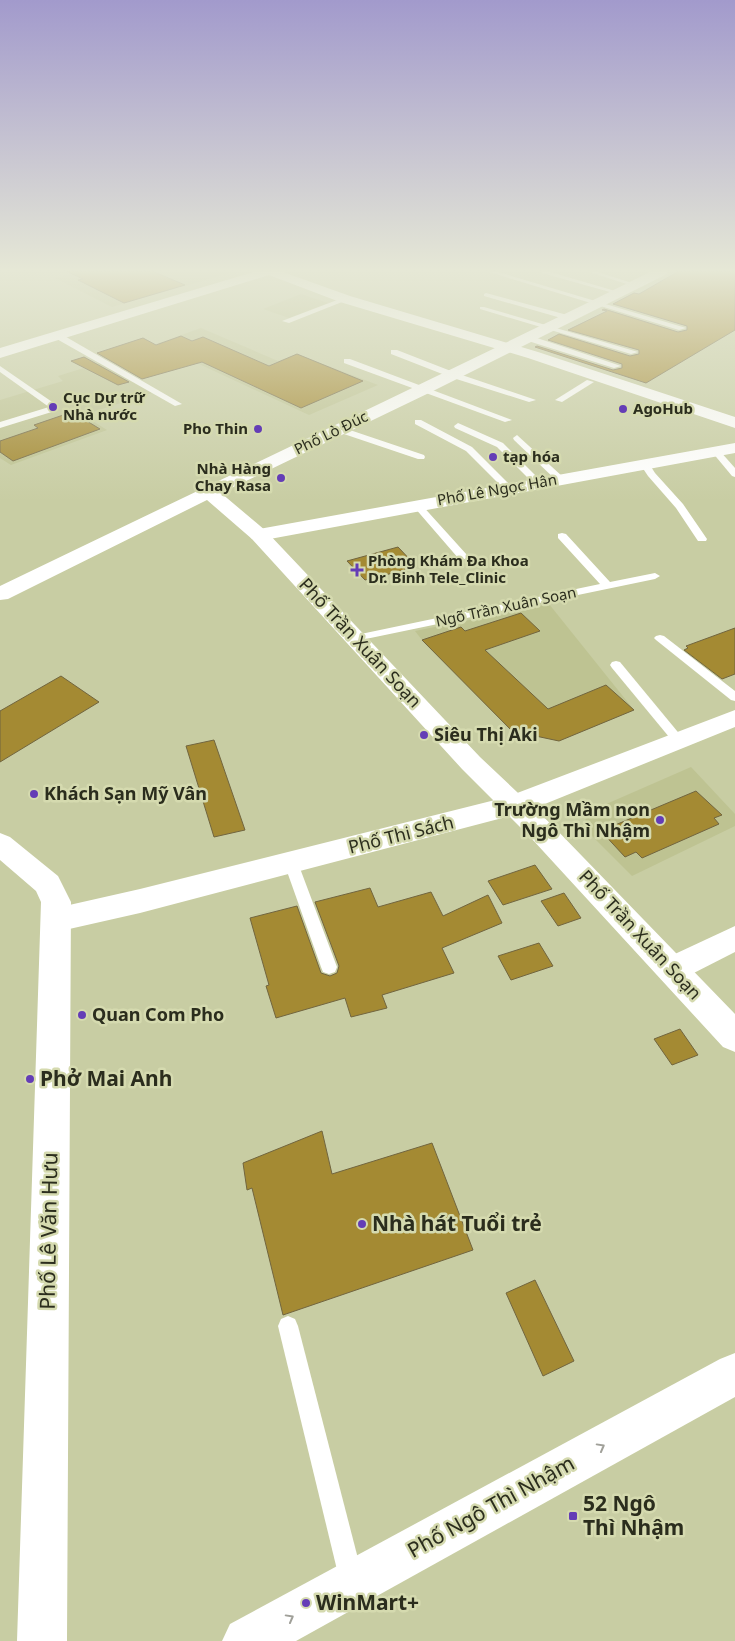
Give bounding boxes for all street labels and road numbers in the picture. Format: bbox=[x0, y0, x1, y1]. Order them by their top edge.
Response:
street label: Phố Lò Đúc bbox=[290, 406, 371, 459]
street label: Phố Lê Ngọc Hân bbox=[435, 469, 558, 509]
street label: Phố Trần Xuân Soạn bbox=[294, 572, 427, 712]
street label: Ngõ Trần Xuân Soạn bbox=[434, 581, 578, 631]
street label: Phố Thi Sách bbox=[346, 809, 456, 859]
street label: Phố Trần Xuân Soạn bbox=[574, 864, 707, 1004]
street label: Phố Lê Văn Hưu bbox=[33, 1152, 63, 1310]
street label: Phố Ngô Thì Nhậm bbox=[402, 1449, 579, 1564]

